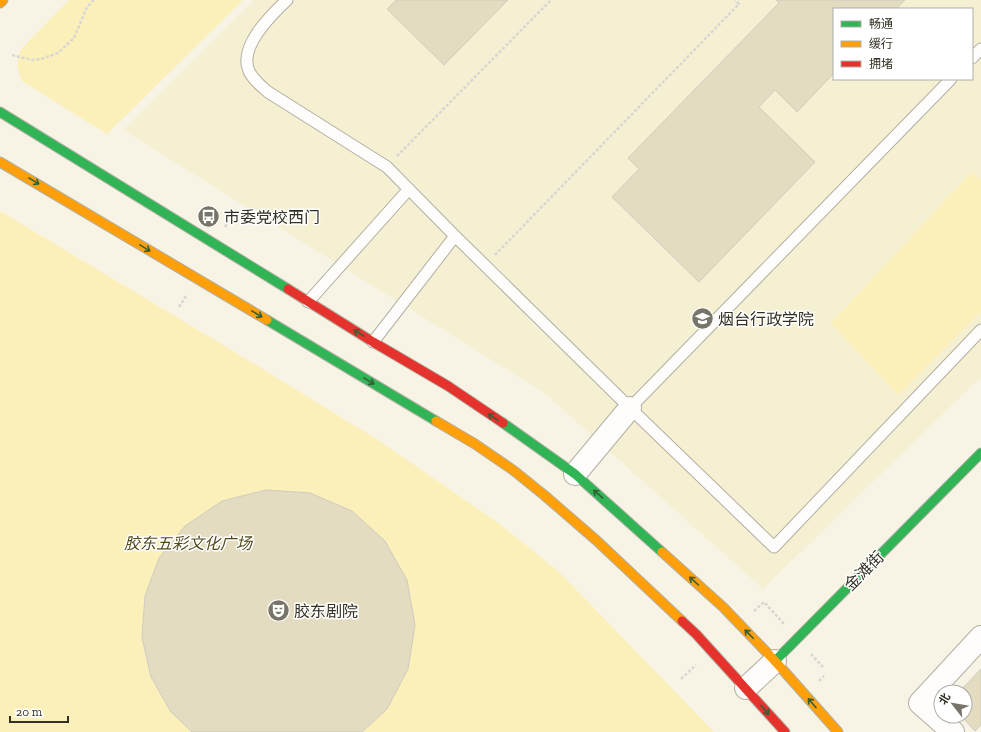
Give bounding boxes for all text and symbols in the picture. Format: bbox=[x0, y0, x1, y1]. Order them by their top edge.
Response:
legend bbox=[833, 8, 973, 80]
text: 畅通 bbox=[869, 17, 893, 31]
text: 缓行 bbox=[869, 37, 893, 51]
text: 拥堵 bbox=[869, 57, 893, 71]
one-way arrow bbox=[28, 178, 40, 186]
bus stop icon: 市委党校西门 bbox=[196, 204, 222, 230]
place label: 市委党校西门 bbox=[224, 208, 320, 227]
one-way arrow bbox=[139, 244, 151, 252]
school or university icon: 烟台行政学院 bbox=[690, 306, 716, 332]
place label: 烟台行政学院 bbox=[718, 310, 814, 329]
one-way arrow bbox=[251, 311, 263, 319]
one-way arrow bbox=[354, 329, 365, 337]
one-way arrow bbox=[363, 377, 375, 385]
one-way arrow bbox=[488, 413, 499, 421]
one-way arrow bbox=[593, 489, 603, 498]
park label: 胶东五彩文化广场 bbox=[124, 534, 254, 553]
street label: 金滩街 bbox=[840, 547, 888, 595]
one-way arrow bbox=[689, 576, 699, 586]
theatre icon: 胶东剧院 bbox=[265, 598, 291, 624]
place label: 胶东剧院 bbox=[294, 602, 358, 621]
one-way arrow bbox=[744, 629, 754, 639]
north arrow bbox=[933, 684, 973, 724]
text: 北 bbox=[936, 691, 953, 707]
scale bar bbox=[10, 698, 68, 724]
one-way arrow bbox=[807, 698, 816, 708]
text: 20 m bbox=[16, 705, 43, 719]
one-way arrow bbox=[761, 705, 770, 715]

